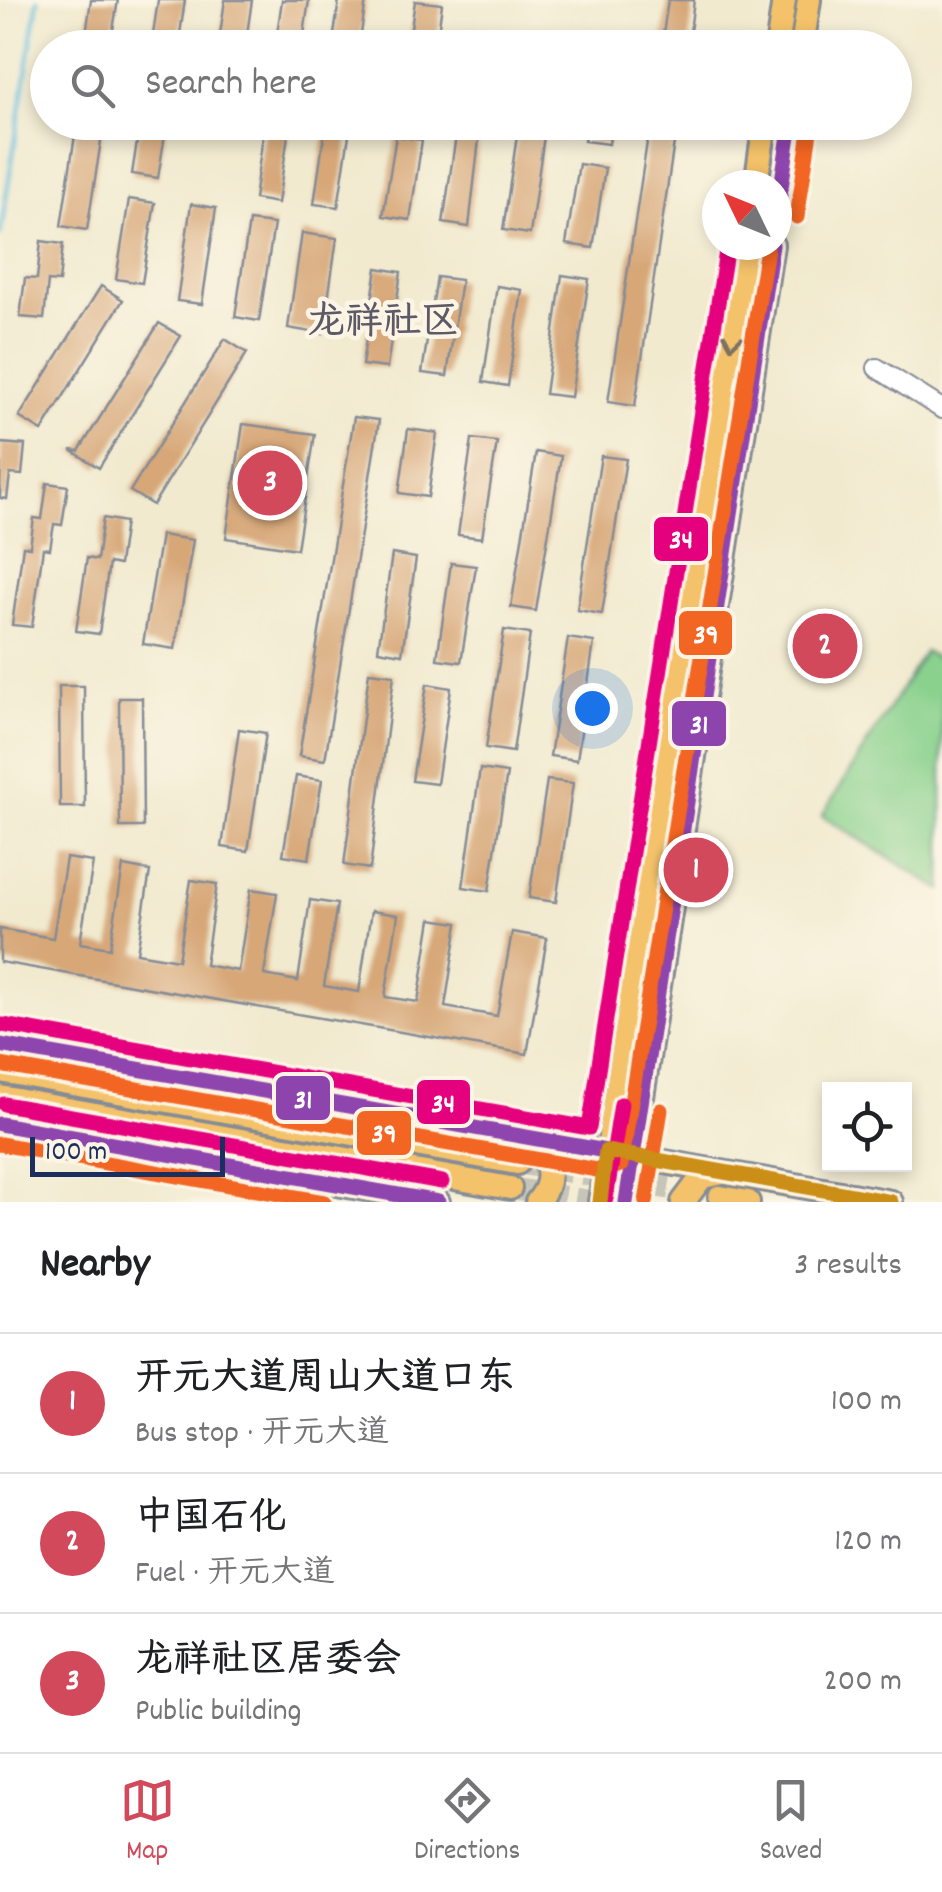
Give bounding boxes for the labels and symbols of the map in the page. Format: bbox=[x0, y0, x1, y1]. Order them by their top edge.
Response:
north arrow bbox=[702, 170, 792, 260]
district label: 龙祥社区 bbox=[307, 297, 459, 352]
one-way arrow bbox=[722, 333, 743, 350]
pin: 3 bbox=[238, 446, 302, 520]
line badge: 34 bbox=[652, 515, 710, 563]
text: 34 bbox=[669, 523, 693, 563]
pin: 2 bbox=[792, 608, 858, 684]
line badge: 39 bbox=[677, 609, 734, 657]
text: 39 bbox=[693, 618, 719, 658]
your location bbox=[567, 683, 618, 734]
line badge: 31 bbox=[670, 699, 728, 748]
text: 31 bbox=[690, 708, 708, 748]
pin: 1 bbox=[664, 832, 728, 908]
line badge: 31 bbox=[274, 1074, 332, 1122]
line badge: 34 bbox=[415, 1078, 472, 1126]
text: 31 bbox=[294, 1083, 312, 1123]
text: 34 bbox=[431, 1087, 455, 1127]
line badge: 39 bbox=[355, 1109, 413, 1157]
text: 39 bbox=[371, 1117, 397, 1157]
scale bar bbox=[30, 1132, 225, 1176]

